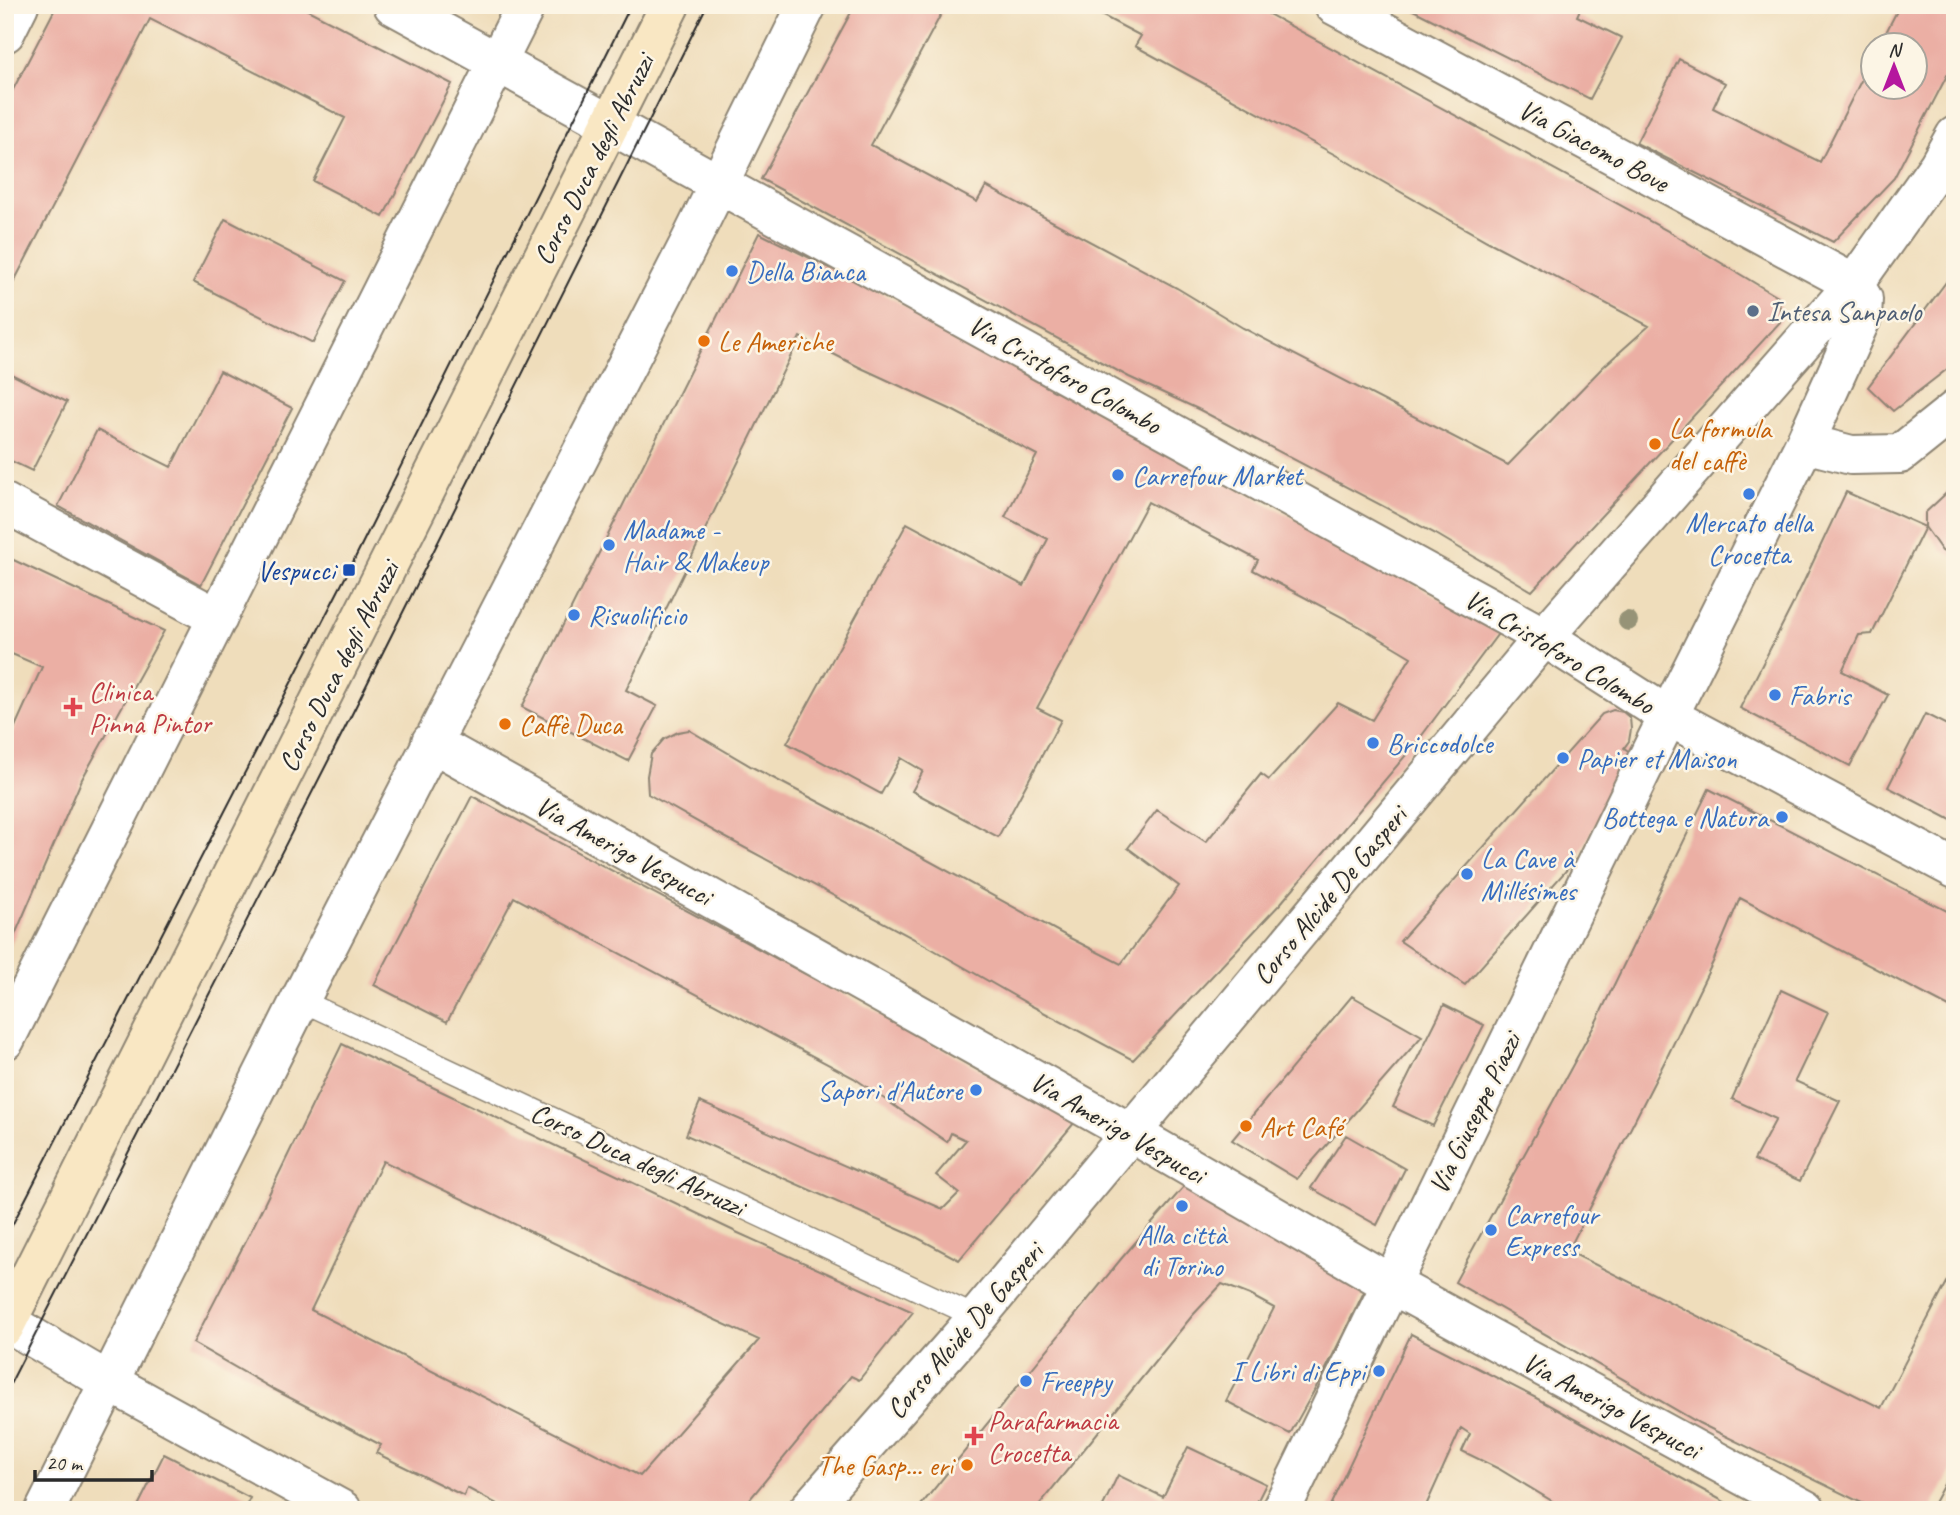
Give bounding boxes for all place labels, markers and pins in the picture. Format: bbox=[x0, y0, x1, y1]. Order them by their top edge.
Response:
place label: Della Bianca bbox=[746, 254, 867, 289]
marker: Della Bianca bbox=[724, 263, 740, 279]
place label: Intesa Sanpaolo bbox=[1767, 294, 1924, 329]
marker: Intesa Sanpaolo bbox=[1745, 303, 1761, 319]
place label: Le Americhe bbox=[718, 324, 834, 359]
marker: Le Americhe bbox=[696, 333, 712, 349]
place label: La formula del caffè bbox=[1669, 411, 1773, 478]
marker: La formula del caffè bbox=[1647, 436, 1663, 452]
place label: Carrefour Market bbox=[1132, 458, 1305, 493]
marker: Carrefour Market bbox=[1110, 467, 1126, 483]
marker: Mercato della Crocetta bbox=[1741, 486, 1757, 502]
place label: Mercato della Crocetta bbox=[1685, 505, 1814, 572]
place label: Madame - Hair & Makeup bbox=[623, 512, 770, 579]
marker: Madame - Hair & Makeup bbox=[601, 537, 617, 553]
place label: Vespucci bbox=[257, 553, 339, 588]
marker: Vespucci bbox=[341, 562, 357, 578]
place label: Risuolificio bbox=[588, 598, 689, 633]
marker: Risuolificio bbox=[566, 607, 582, 623]
place label: Clinica Pinna Pintor bbox=[89, 674, 213, 741]
place label: Fabris bbox=[1789, 678, 1853, 713]
marker: Fabris bbox=[1767, 687, 1783, 703]
marker: Clinica Pinna Pintor bbox=[63, 697, 83, 717]
place label: Caffè Duca bbox=[519, 707, 624, 742]
marker: Caffè Duca bbox=[497, 716, 513, 732]
place label: Briccodolce bbox=[1387, 726, 1494, 761]
marker: Briccodolce bbox=[1365, 735, 1381, 751]
place label: Papier et Maison bbox=[1577, 741, 1737, 776]
marker: Papier et Maison bbox=[1555, 750, 1571, 766]
place label: Bottega e Natura bbox=[1602, 800, 1770, 835]
marker: Bottega e Natura bbox=[1774, 809, 1790, 825]
place label: La Cave à Millésimes bbox=[1481, 841, 1578, 908]
marker: La Cave à Millésimes bbox=[1459, 866, 1475, 882]
place label: Sapori d'Autore bbox=[817, 1073, 964, 1108]
marker: Sapori d'Autore bbox=[968, 1082, 984, 1098]
place label: Art Café bbox=[1260, 1109, 1347, 1144]
marker: Art Café bbox=[1238, 1118, 1254, 1134]
place label: Carrefour Express bbox=[1505, 1197, 1601, 1264]
marker: Alla città di Torino bbox=[1174, 1198, 1190, 1214]
place label: Alla città di Torino bbox=[1138, 1217, 1228, 1284]
marker: Carrefour Express bbox=[1483, 1222, 1499, 1238]
place label: I Libri di Eppi bbox=[1231, 1354, 1369, 1389]
marker: I Libri di Eppi bbox=[1371, 1363, 1387, 1379]
place label: Freeppy bbox=[1040, 1364, 1114, 1399]
marker: Freeppy bbox=[1018, 1373, 1034, 1389]
place label: Parafarmacia Crocetta bbox=[988, 1403, 1120, 1470]
marker: Parafarmacia Crocetta bbox=[966, 1428, 982, 1444]
place label: The Gasp... eri bbox=[818, 1448, 957, 1483]
marker: The Gasp... eri bbox=[959, 1457, 975, 1473]

